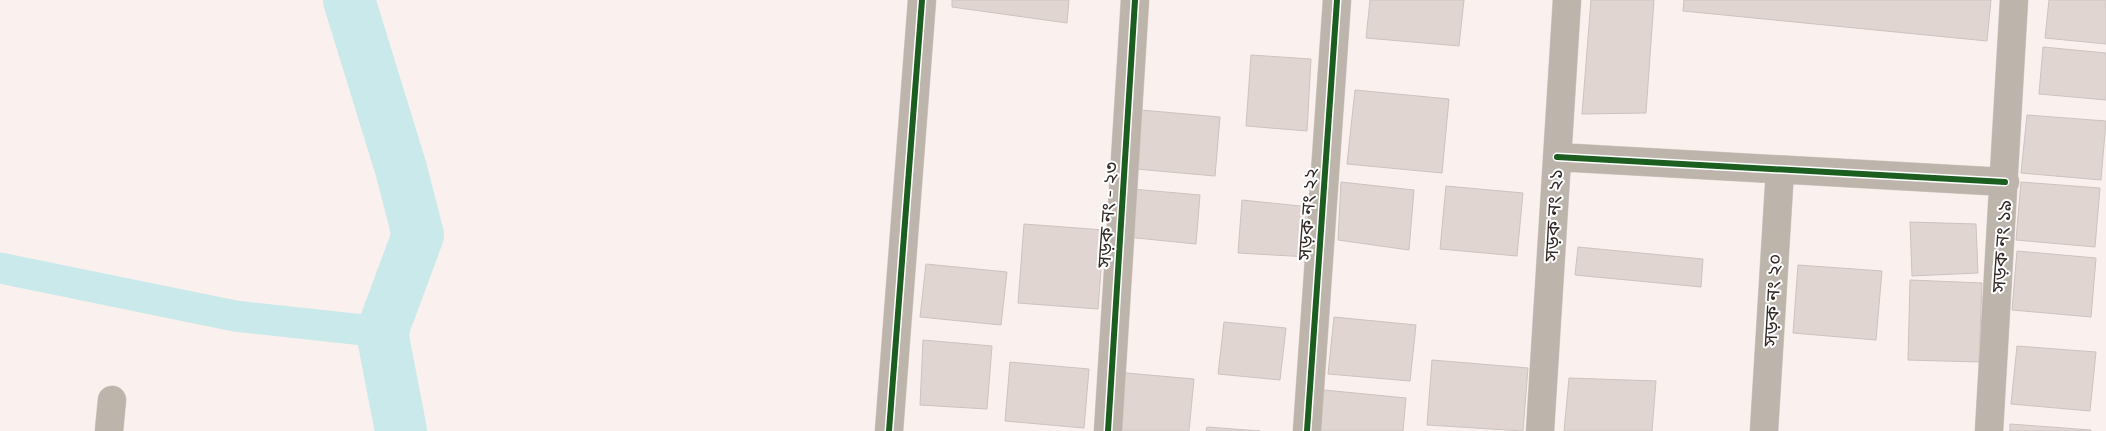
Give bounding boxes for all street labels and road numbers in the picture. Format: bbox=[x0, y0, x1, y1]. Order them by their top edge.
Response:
street label: সড়ক নং - ২৩ bbox=[1091, 161, 1123, 270]
street label: সড়ক নং ২২ bbox=[1292, 167, 1322, 262]
street label: সড়ক নং ২১ bbox=[1539, 168, 1567, 263]
street label: সড়ক নং ১৯ bbox=[1986, 199, 2016, 294]
street label: সড়ক নং ২০ bbox=[1758, 253, 1786, 348]

